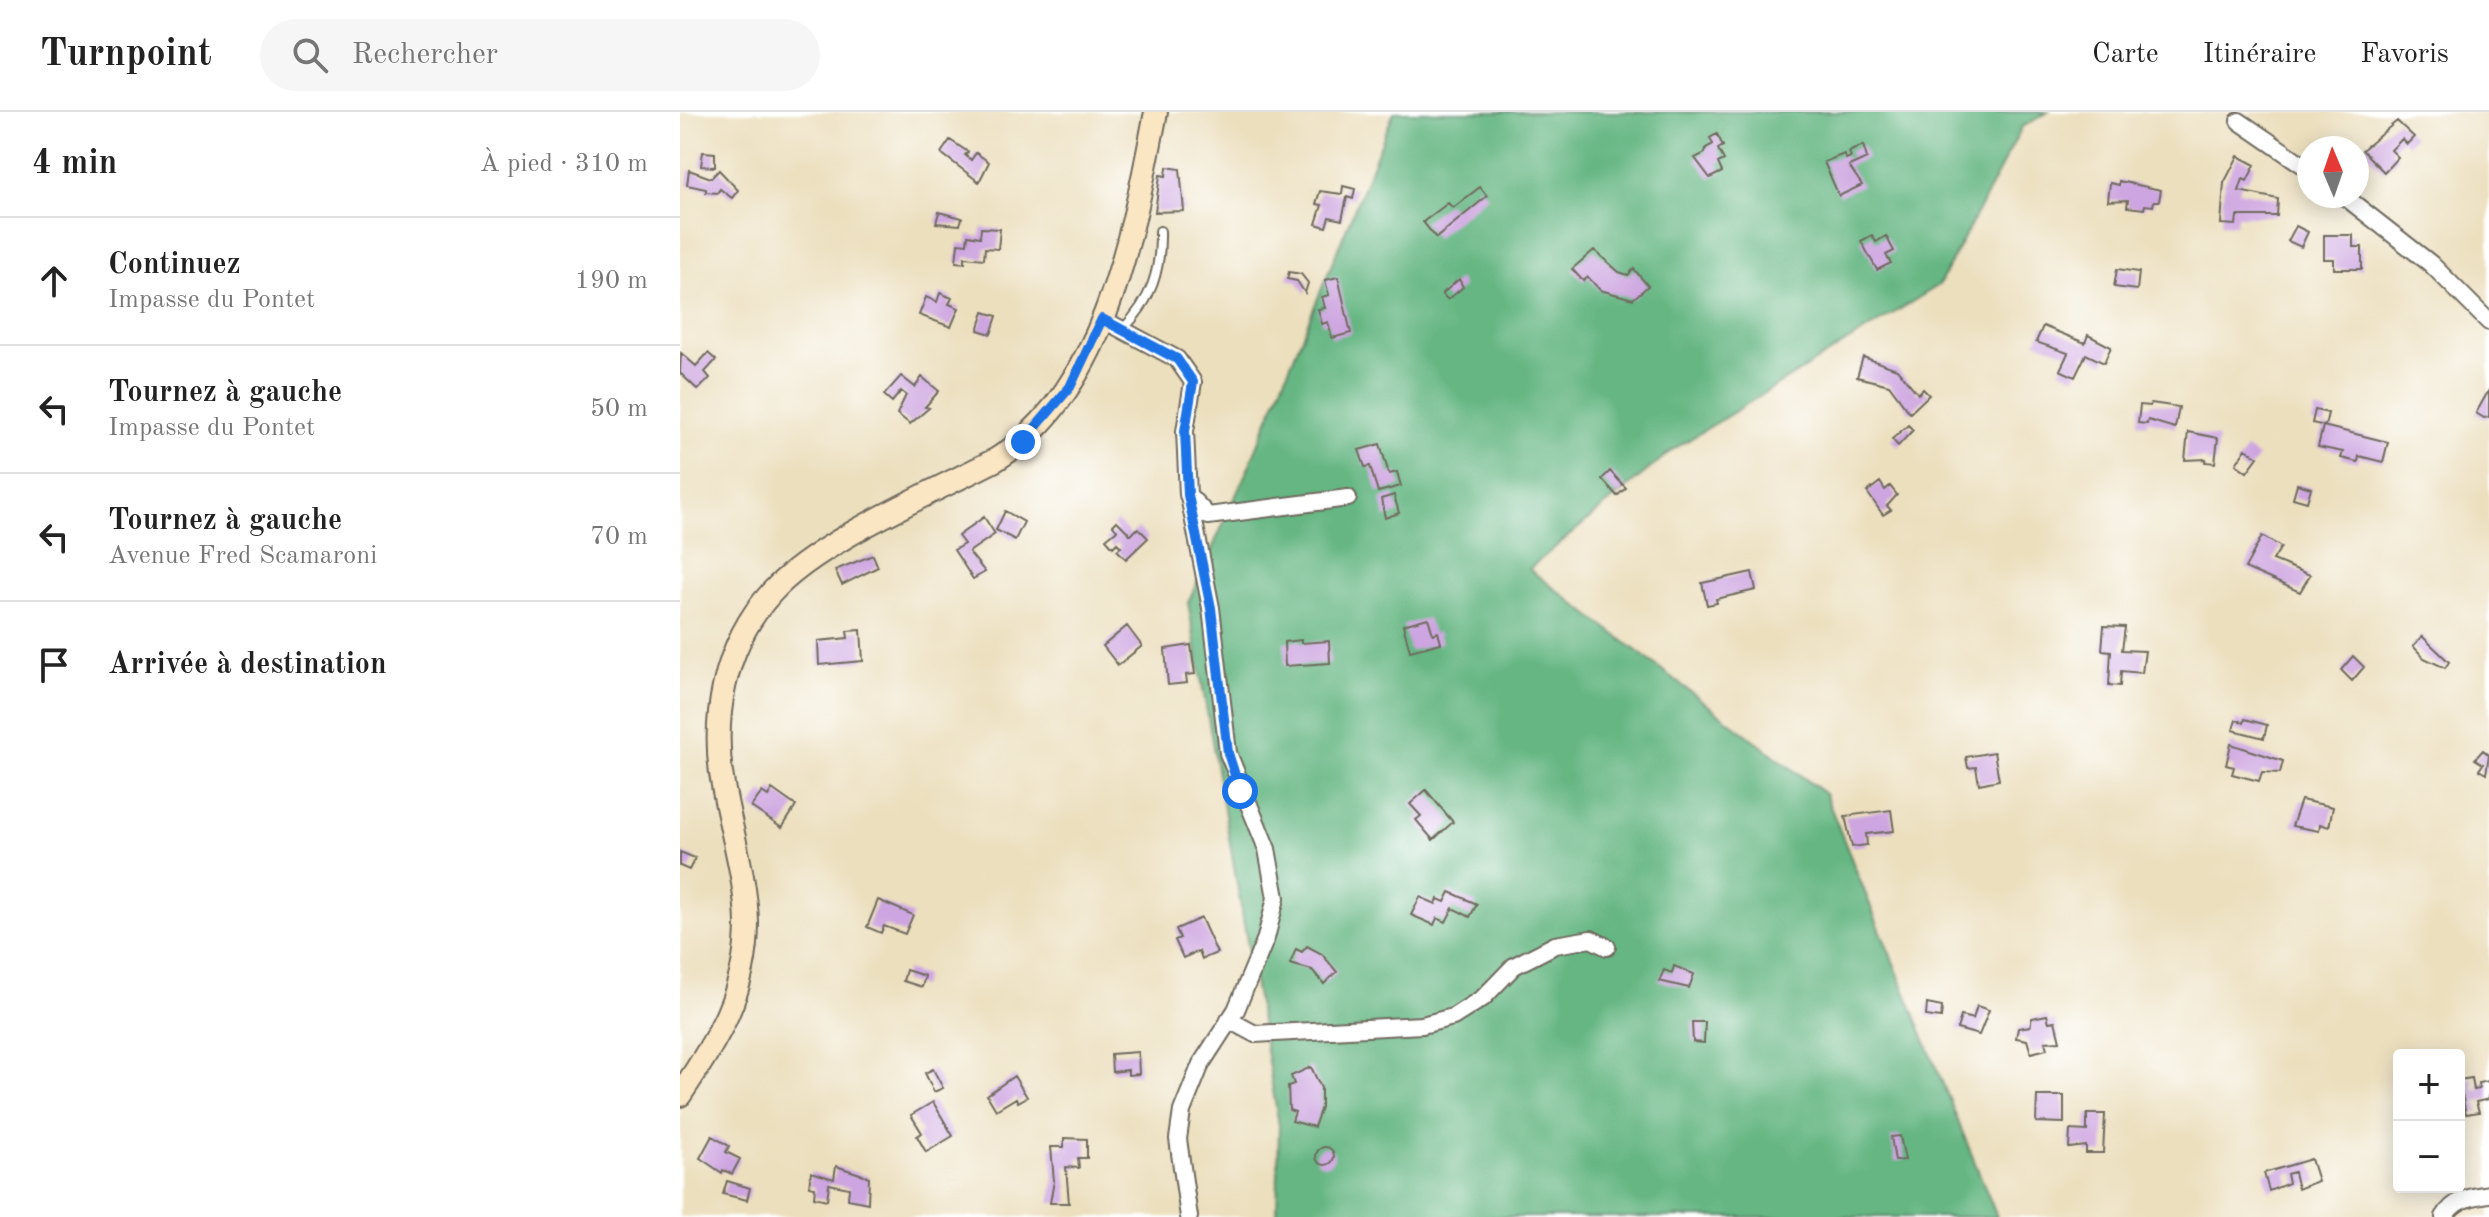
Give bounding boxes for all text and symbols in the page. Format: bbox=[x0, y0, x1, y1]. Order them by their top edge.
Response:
search box bbox=[260, 19, 820, 91]
icon: search bbox=[288, 33, 332, 77]
text: Turnpoint bbox=[40, 36, 212, 74]
text: Rechercher bbox=[352, 40, 498, 70]
text: Carte bbox=[2092, 41, 2159, 69]
text: Itinéraire bbox=[2203, 41, 2316, 69]
text: Favoris bbox=[2360, 41, 2449, 69]
north arrow bbox=[2297, 136, 2369, 208]
text: 4 min bbox=[32, 147, 117, 181]
text: À pied · 310 m bbox=[480, 151, 648, 177]
text: Continuez bbox=[108, 250, 241, 280]
icon: ahead bbox=[32, 259, 76, 303]
text: 190 m bbox=[575, 268, 648, 294]
text: Impasse du Pontet bbox=[108, 287, 315, 313]
text: Tournez à gauche bbox=[108, 378, 342, 408]
icon: left bbox=[32, 387, 76, 431]
text: 50 m bbox=[590, 396, 648, 422]
text: Impasse du Pontet bbox=[108, 415, 315, 441]
route end bbox=[1005, 424, 1041, 460]
text: Tournez à gauche bbox=[108, 506, 342, 536]
icon: left bbox=[32, 515, 76, 559]
text: 70 m bbox=[590, 524, 648, 550]
text: Avenue Fred Scamaroni bbox=[108, 543, 377, 569]
icon: arrive bbox=[32, 643, 76, 687]
text: Arrivée à destination bbox=[108, 650, 387, 680]
route start bbox=[1222, 773, 1258, 809]
map controls bbox=[2393, 1049, 2465, 1193]
button: + bbox=[2393, 1049, 2465, 1121]
button: − bbox=[2393, 1121, 2465, 1193]

